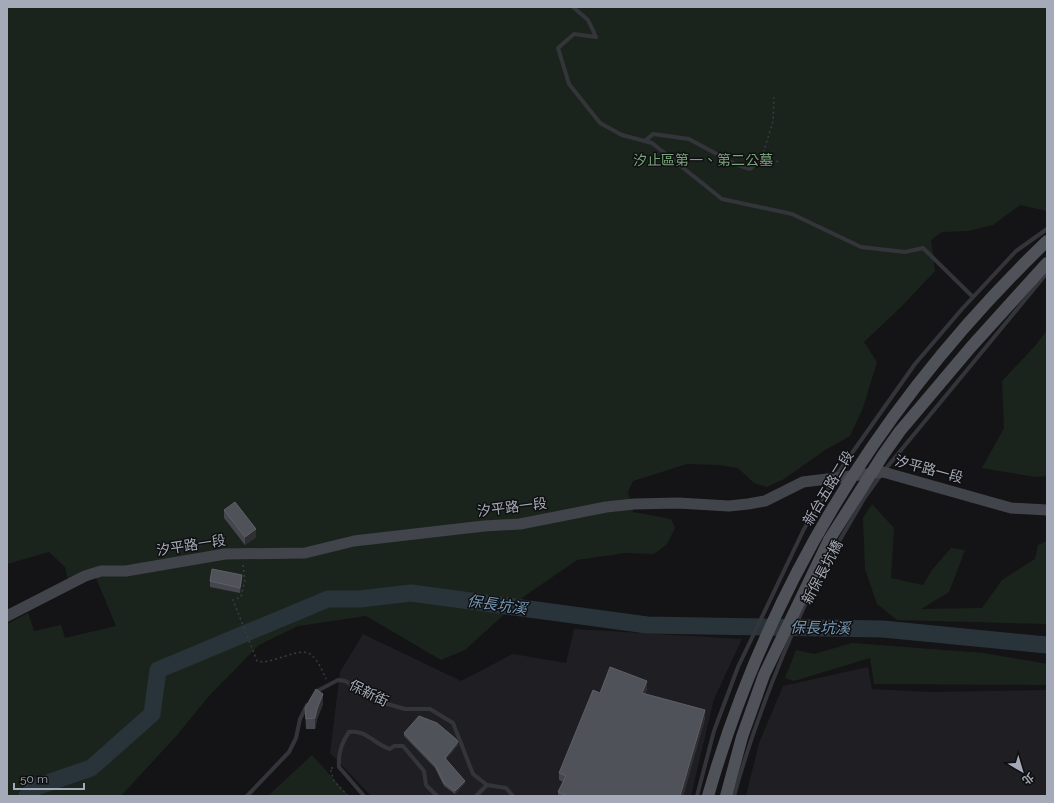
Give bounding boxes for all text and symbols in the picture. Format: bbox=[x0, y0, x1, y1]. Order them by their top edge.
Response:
park label: 汐止區第一、第二公墓 bbox=[633, 152, 773, 168]
street label: 新台五路二段 bbox=[800, 448, 856, 528]
street label: 汐平路一段 bbox=[893, 452, 965, 486]
street label: 汐平路一段 bbox=[476, 495, 548, 519]
street label: 汐平路一段 bbox=[155, 532, 227, 558]
street label: 新保長坑橋 bbox=[799, 537, 845, 607]
water label: 保長坑溪 bbox=[466, 592, 530, 618]
water label: 保長坑溪 bbox=[790, 618, 852, 638]
street label: 保新街 bbox=[347, 677, 391, 709]
north arrow bbox=[1002, 751, 1042, 791]
scale bar bbox=[14, 765, 84, 791]
text: 北 bbox=[1020, 770, 1036, 787]
text: 50 m bbox=[20, 772, 48, 786]

